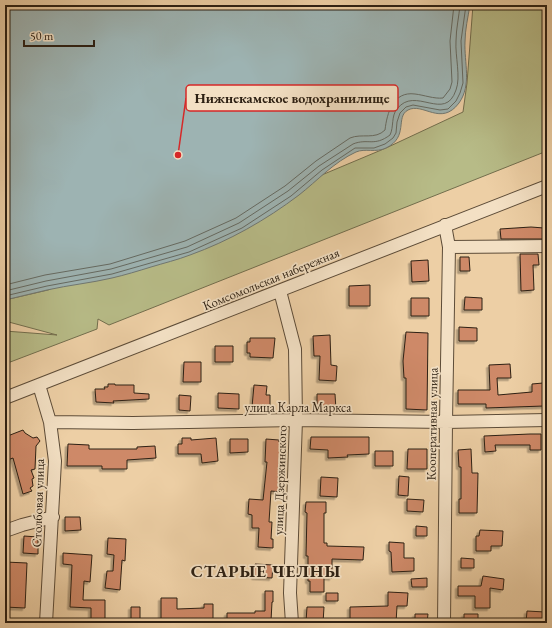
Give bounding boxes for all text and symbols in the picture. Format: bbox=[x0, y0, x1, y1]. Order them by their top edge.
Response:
scale bar bbox=[24, 22, 94, 48]
text: 50 m bbox=[30, 28, 54, 44]
callout: Нижнекамское водохранилище bbox=[186, 85, 398, 111]
text: Нижнекамское водохранилище bbox=[194, 89, 390, 107]
street label: Комсомольская набережная bbox=[200, 244, 342, 314]
street label: Кооперативная улица bbox=[423, 367, 441, 481]
street label: улица Карла Маркса bbox=[245, 399, 352, 416]
street label: улица Дзержинского bbox=[270, 425, 290, 535]
street label: Столбовая улица bbox=[28, 457, 48, 548]
district label: СТАРЫЕ ЧЕЛНЫ bbox=[191, 560, 341, 582]

